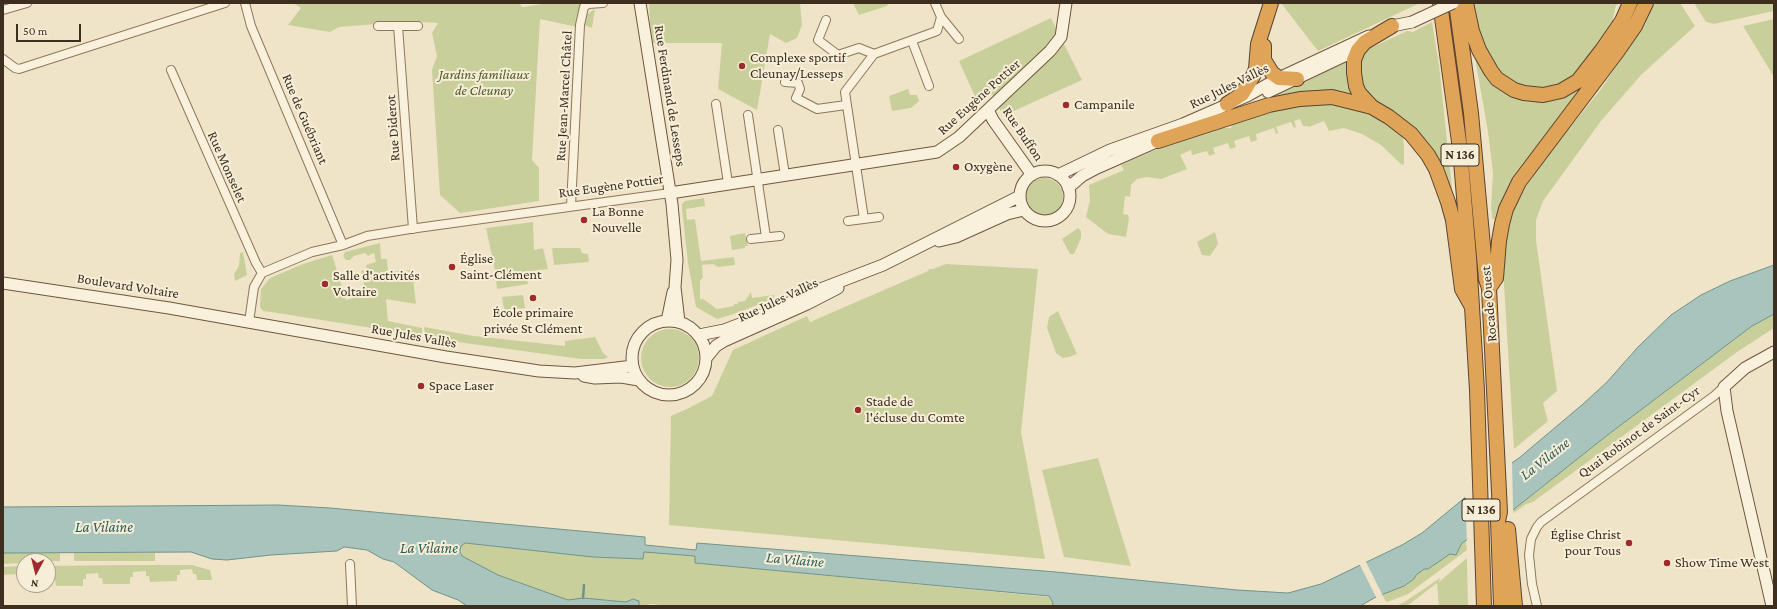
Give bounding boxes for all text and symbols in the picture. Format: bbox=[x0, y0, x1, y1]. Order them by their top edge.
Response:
scale bar bbox=[18, 16, 83, 42]
text: 50 m bbox=[23, 24, 47, 38]
street label: Rue Ferdinand de Lesseps bbox=[651, 24, 689, 168]
street label: Rue Jean-Marcel Châtel bbox=[552, 30, 576, 162]
place label: Complexe sportif Cleunay/Lesseps bbox=[750, 50, 846, 82]
street label: Rue Eugène Pottier bbox=[934, 55, 1024, 139]
street label: Rue Jules Vallès bbox=[1187, 60, 1271, 112]
marker: Complexe sportif Cleunay/Lesseps bbox=[737, 61, 747, 71]
park label: Jardins familiaux de Cleunay bbox=[439, 67, 529, 100]
street label: Rue de Guébriant bbox=[278, 71, 332, 167]
street label: Rue Diderot bbox=[382, 94, 404, 162]
place label: Campanile bbox=[1074, 97, 1135, 113]
marker: Campanile bbox=[1061, 100, 1071, 110]
street label: Rue Buffon bbox=[999, 104, 1047, 164]
street label: Rue Monselet bbox=[204, 129, 250, 205]
road number: N 136 bbox=[1441, 144, 1479, 166]
place label: Oxygène bbox=[964, 159, 1013, 175]
marker: Oxygène bbox=[951, 162, 961, 172]
street label: Rue Eugène Pottier bbox=[558, 170, 664, 202]
place label: La Bonne Nouvelle bbox=[592, 204, 644, 236]
marker: La Bonne Nouvelle bbox=[579, 215, 589, 225]
place label: Église Saint-Clément bbox=[460, 251, 542, 284]
marker: Église Saint-Clément bbox=[447, 262, 457, 272]
street label: Rocade Ouest bbox=[1477, 265, 1501, 343]
place label: Salle d'activités Voltaire bbox=[333, 268, 420, 300]
street label: Boulevard Voltaire bbox=[76, 270, 180, 302]
street label: Rue Jules Vallès bbox=[735, 274, 821, 326]
marker: Salle d'activités Voltaire bbox=[320, 279, 330, 289]
marker: École primaire privée St Clément bbox=[528, 293, 538, 303]
place label: École primaire privée St Clément bbox=[484, 305, 582, 338]
street label: Rue Jules Vallès bbox=[370, 320, 458, 352]
place label: Space Laser bbox=[429, 378, 494, 394]
marker: Space Laser bbox=[416, 381, 426, 391]
street label: Quai Robinot de Saint-Cyr bbox=[1575, 382, 1703, 482]
place label: Stade de l'écluse du Comte bbox=[866, 394, 965, 426]
marker: Stade de l'écluse du Comte bbox=[853, 405, 863, 415]
water label: La Vilaine bbox=[1517, 434, 1573, 484]
road number: N 136 bbox=[1462, 499, 1500, 521]
water label: La Vilaine bbox=[75, 518, 133, 536]
place label: Église Christ pour Tous bbox=[1551, 527, 1621, 560]
marker: Église Christ pour Tous bbox=[1624, 538, 1634, 548]
water label: La Vilaine bbox=[400, 539, 458, 557]
water label: La Vilaine bbox=[765, 549, 825, 571]
north arrow bbox=[16, 553, 56, 593]
place label: Show Time West bbox=[1675, 555, 1769, 571]
marker: Show Time West bbox=[1662, 558, 1672, 568]
text: N bbox=[30, 578, 39, 590]

